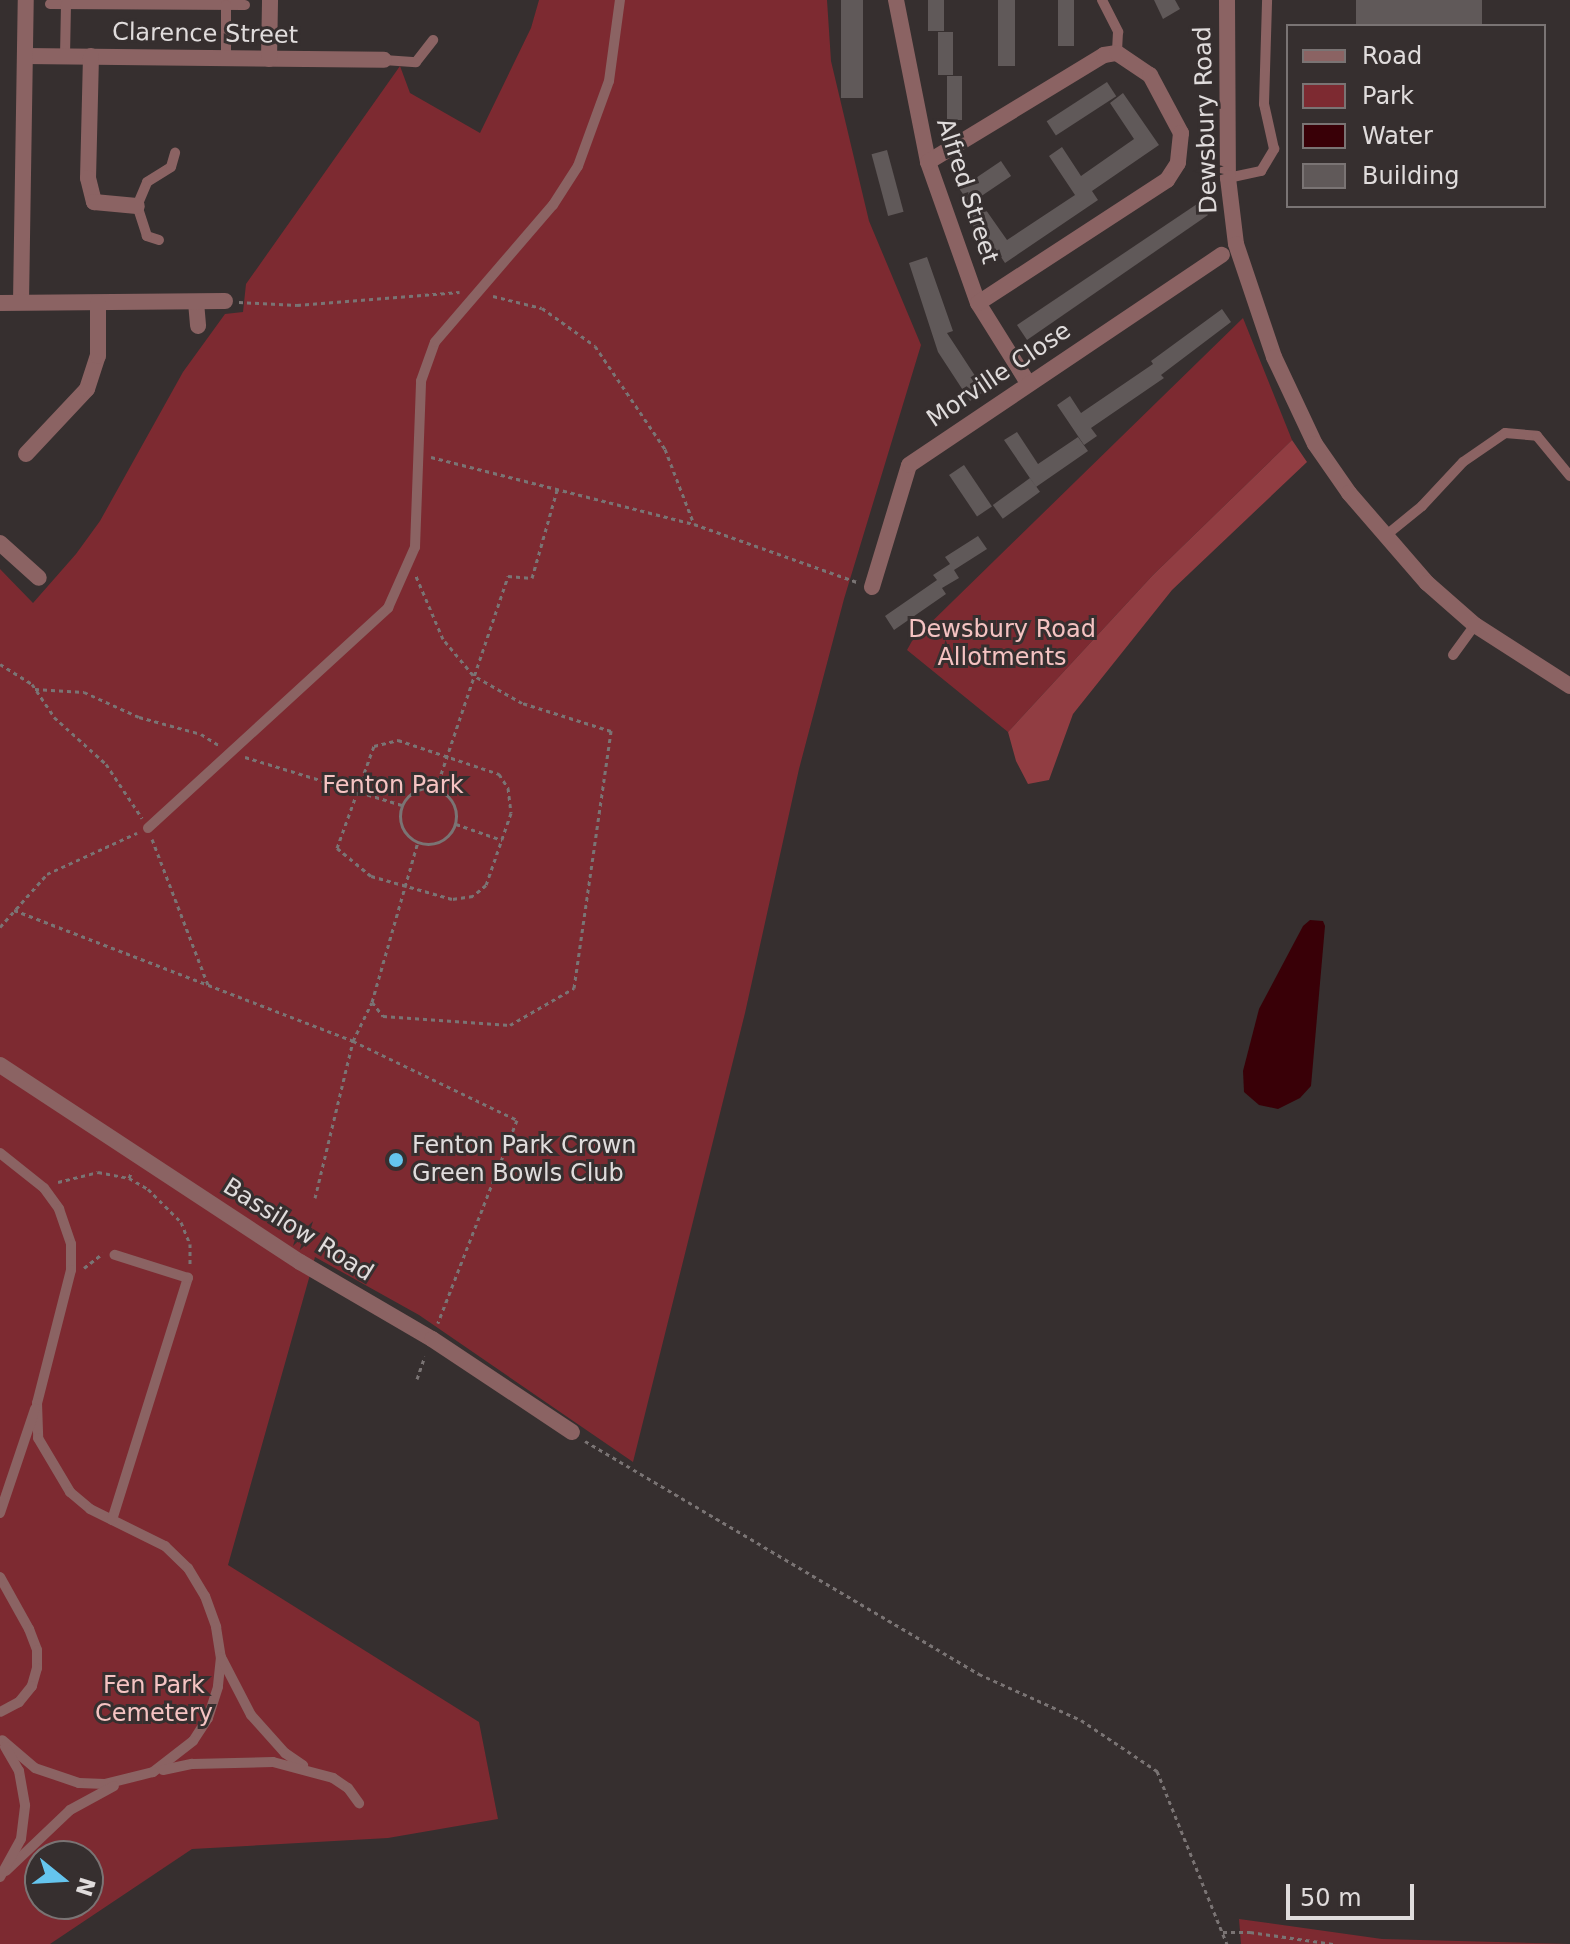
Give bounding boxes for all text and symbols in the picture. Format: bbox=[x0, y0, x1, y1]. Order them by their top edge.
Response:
street label: Clarence Street bbox=[112, 18, 298, 50]
legend bbox=[1286, 24, 1546, 208]
street label: Dewsbury Road bbox=[1188, 26, 1224, 214]
text: Road bbox=[1362, 42, 1422, 70]
text: Park bbox=[1362, 82, 1414, 110]
street label: Alfred Street bbox=[930, 115, 1004, 267]
text: Water bbox=[1362, 122, 1433, 150]
text: Building bbox=[1362, 162, 1459, 190]
street label: Morville Close bbox=[922, 316, 1076, 434]
park label: Dewsbury Road Allotments bbox=[908, 616, 1096, 672]
park label: Fenton Park bbox=[322, 772, 464, 800]
place label: Fenton Park Crown Green Bowls Club bbox=[412, 1132, 637, 1188]
marker: Fenton Park Crown Green Bowls Club bbox=[387, 1151, 405, 1169]
street label: Bassilow Road bbox=[218, 1172, 378, 1288]
park label: Fen Park Cemetery bbox=[95, 1672, 213, 1728]
north arrow bbox=[24, 1840, 104, 1920]
scale bar bbox=[1290, 1868, 1418, 1918]
text: N bbox=[71, 1874, 100, 1900]
text: 50 m bbox=[1300, 1884, 1362, 1912]

